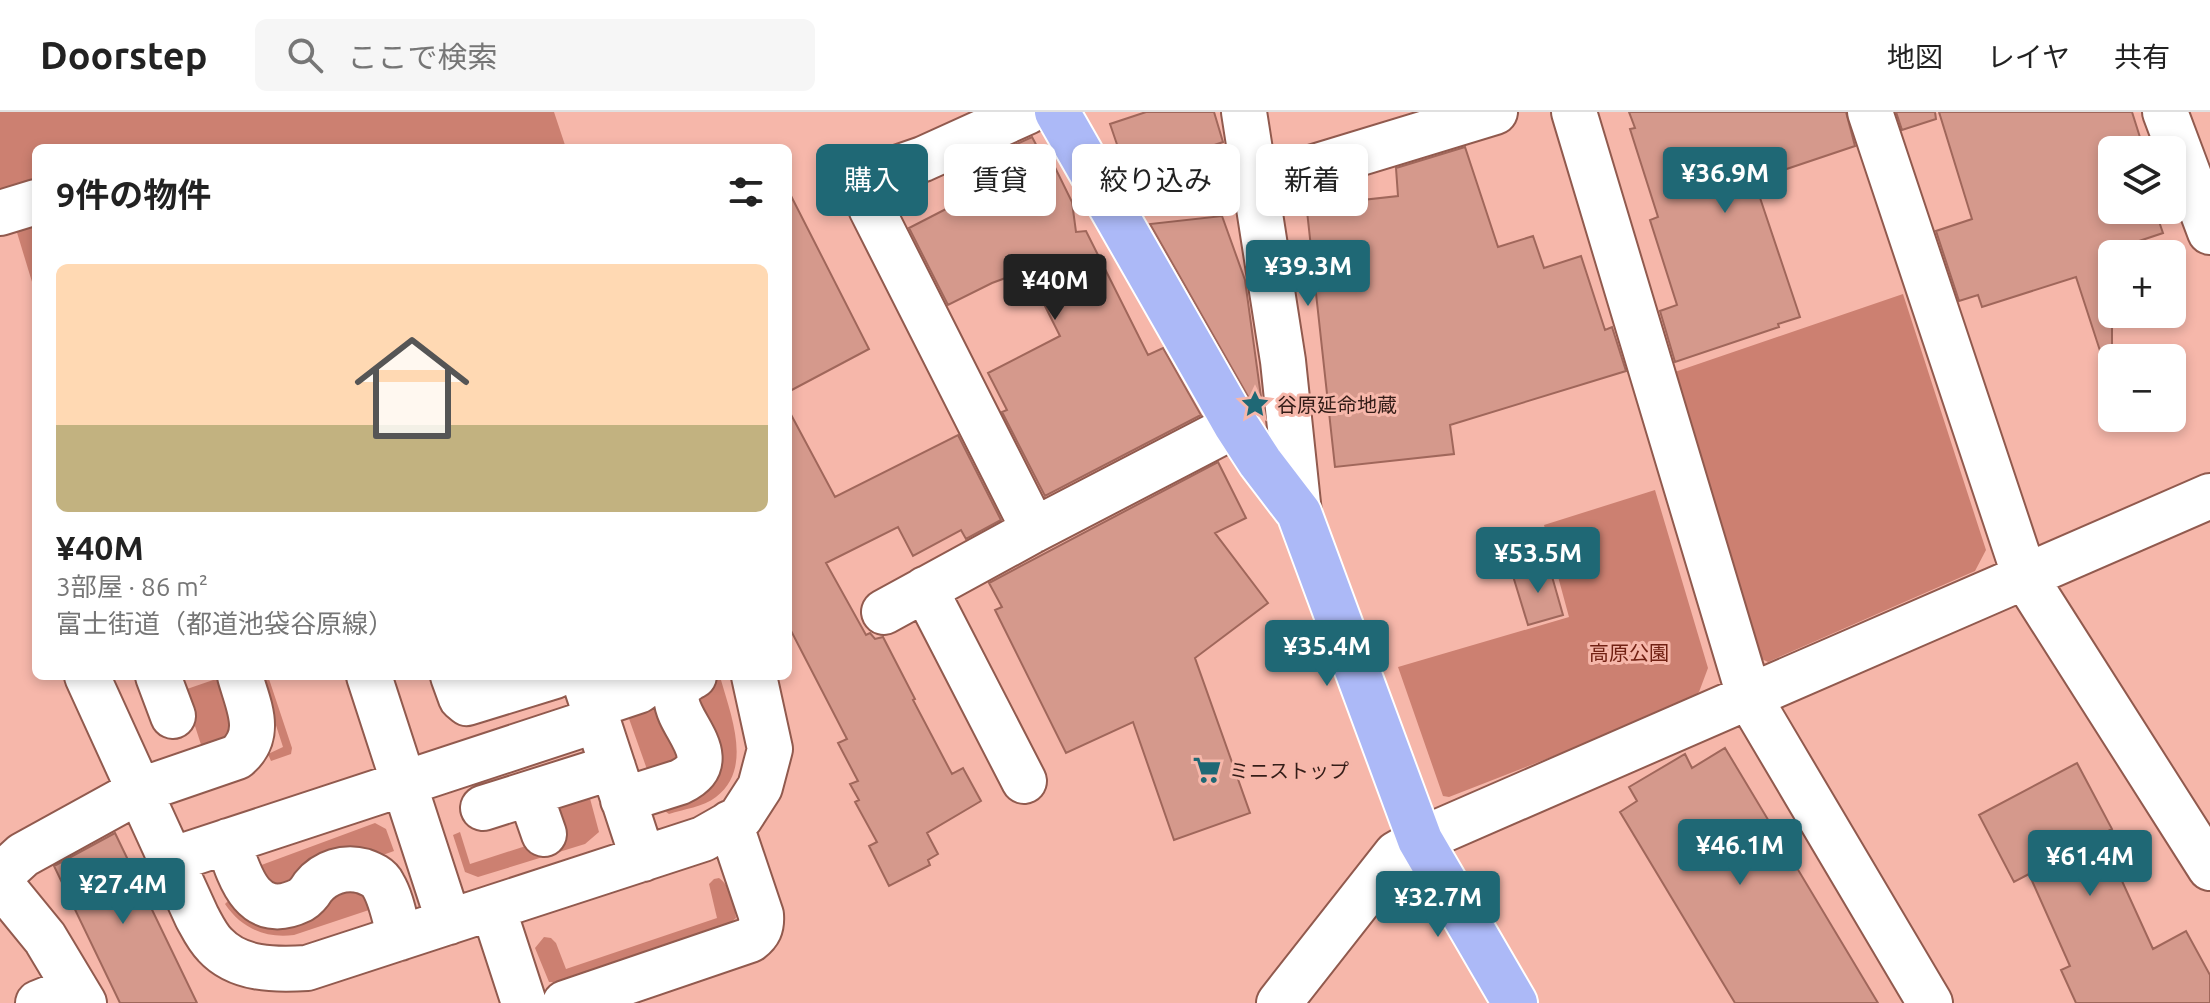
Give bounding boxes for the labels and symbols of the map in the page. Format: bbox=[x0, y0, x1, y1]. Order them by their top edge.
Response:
pin: ¥36.9M bbox=[1660, 147, 1790, 215]
pin: ¥39.3M bbox=[1243, 240, 1373, 308]
pin: ¥40M bbox=[1008, 254, 1102, 322]
place icon: 谷原延命地蔵 bbox=[1240, 389, 1270, 419]
place label: 谷原延命地蔵 bbox=[1277, 393, 1397, 416]
pin: ¥53.5M bbox=[1473, 527, 1603, 595]
pin: ¥35.4M bbox=[1262, 620, 1392, 688]
park label: 高原公園 bbox=[1589, 641, 1669, 664]
supermarket icon: ミニストップ bbox=[1192, 755, 1222, 785]
place label: ミニストップ bbox=[1229, 759, 1349, 782]
pin: ¥46.1M bbox=[1675, 819, 1805, 887]
pin: ¥61.4M bbox=[2025, 830, 2155, 898]
pin: ¥27.4M bbox=[58, 858, 188, 926]
pin: ¥32.7M bbox=[1373, 871, 1503, 939]

